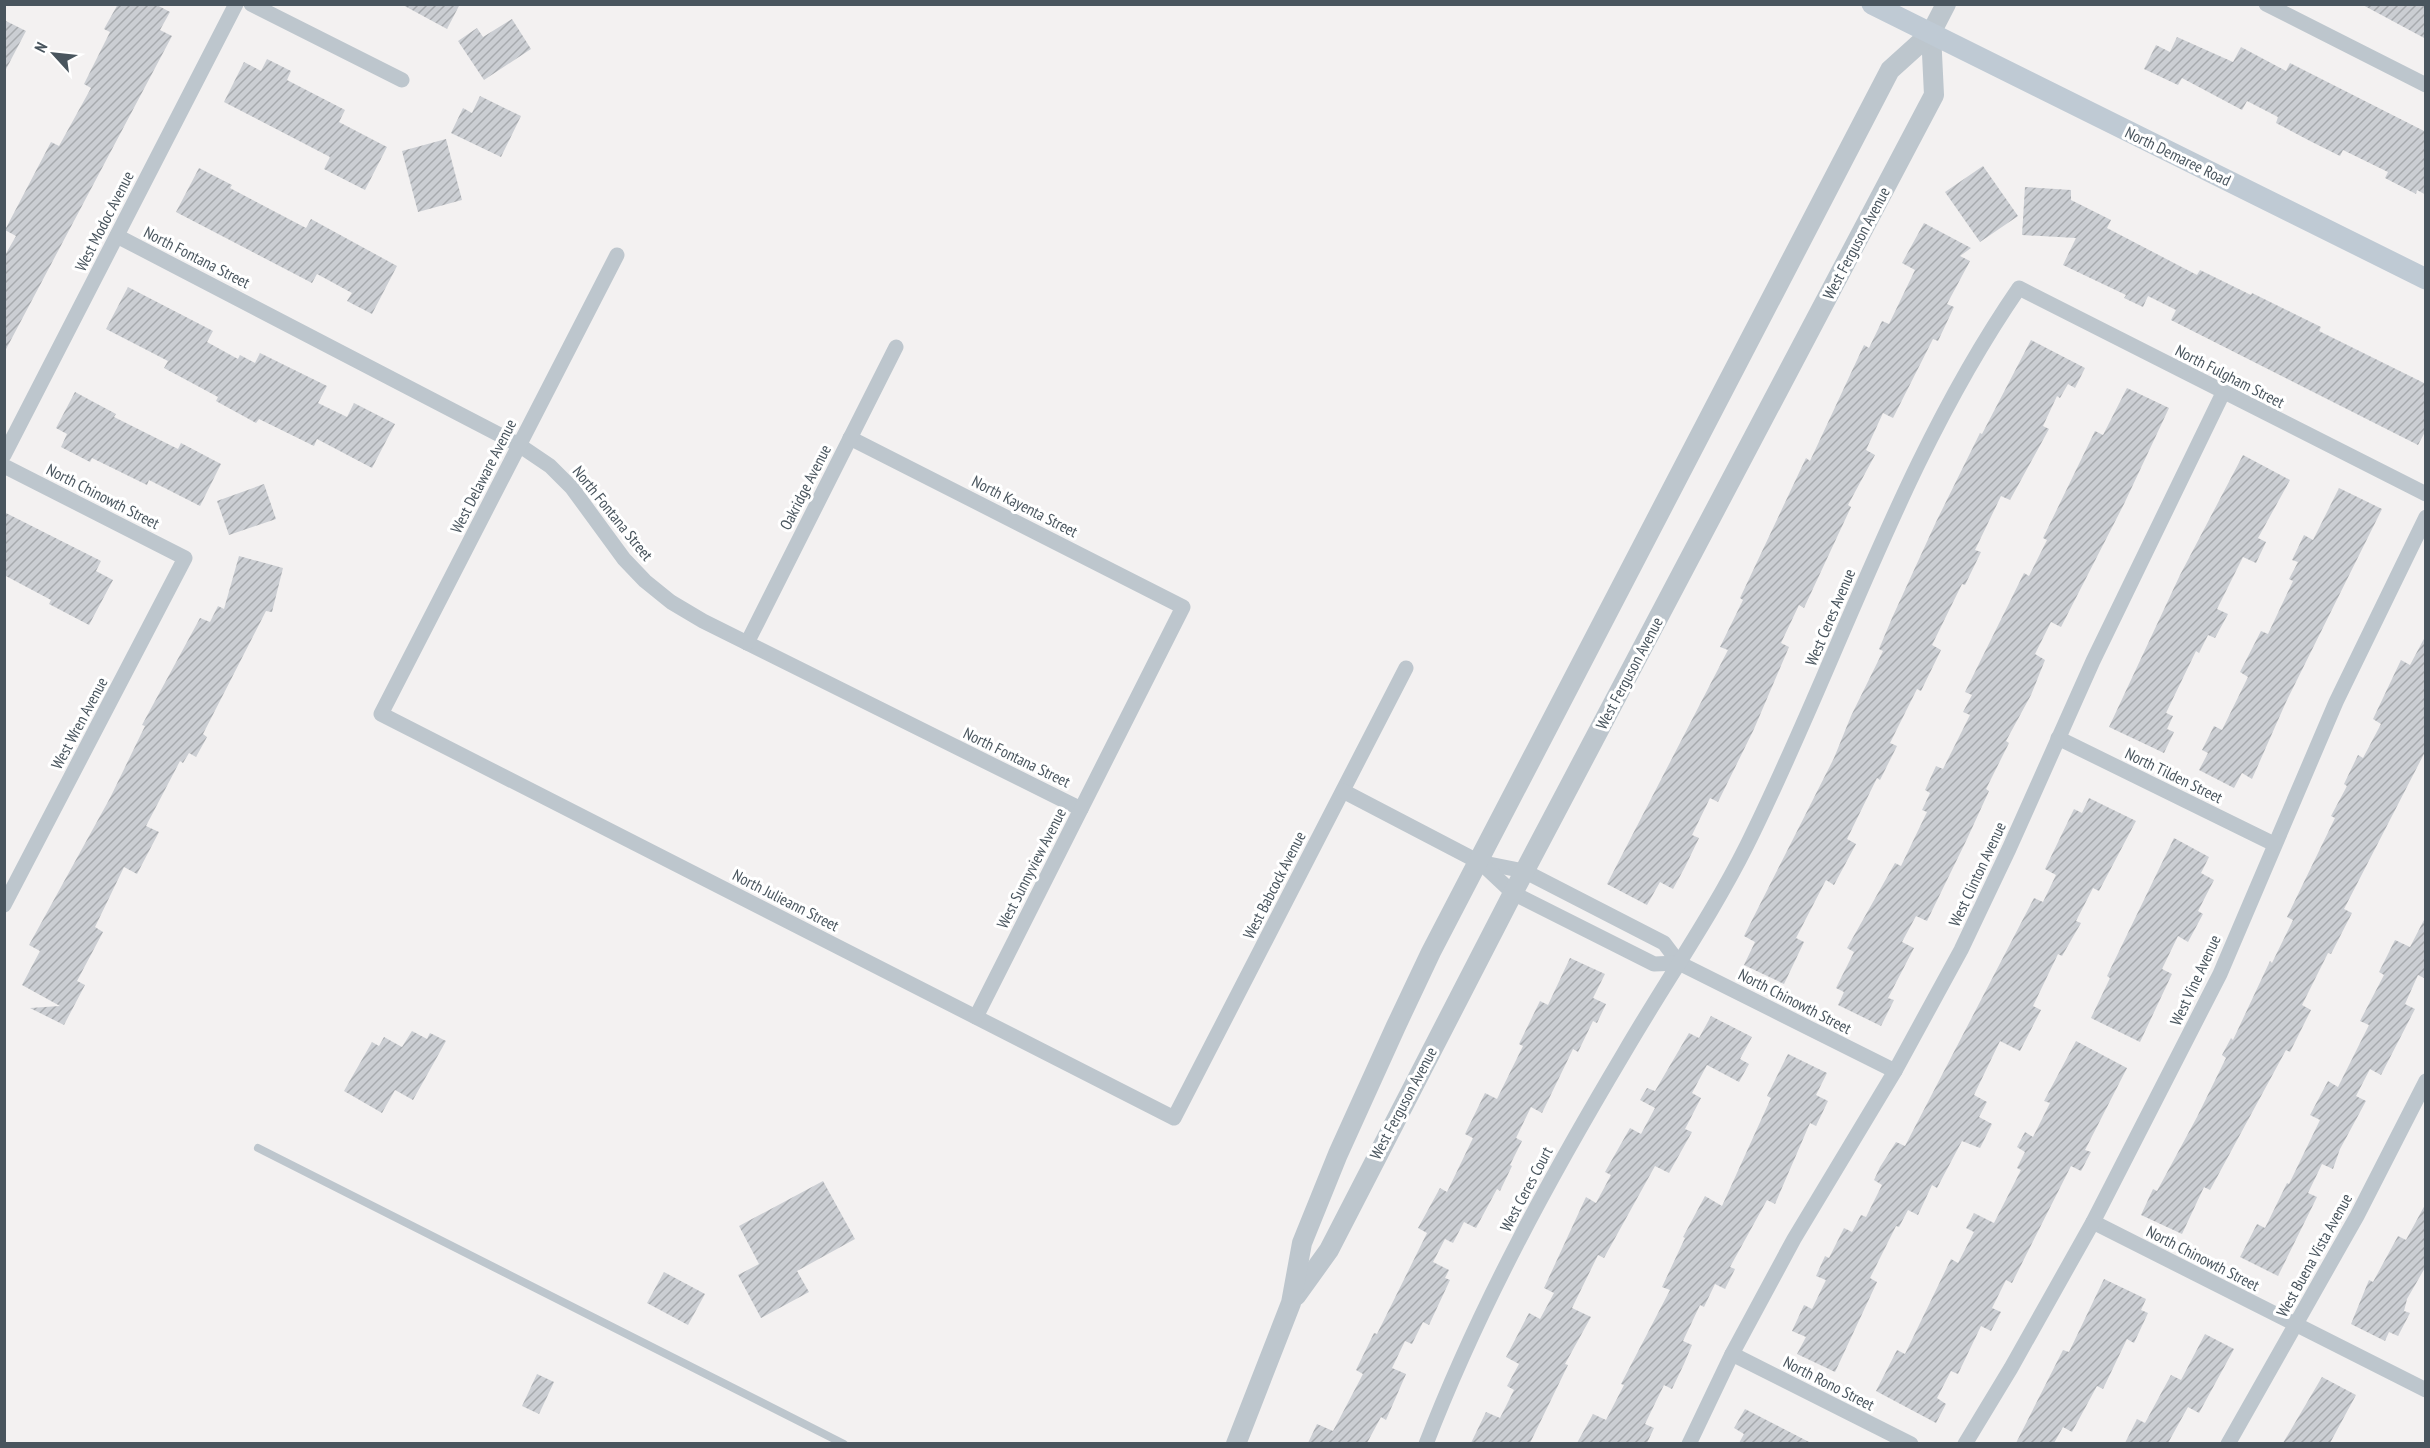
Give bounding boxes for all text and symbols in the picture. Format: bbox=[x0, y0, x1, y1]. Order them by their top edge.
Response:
north arrow bbox=[24, 24, 84, 84]
text: N bbox=[30, 39, 52, 56]
street label: North Demaree Road bbox=[2122, 122, 2234, 190]
street label: West Modoc Avenue bbox=[70, 168, 138, 274]
street label: West Ferguson Avenue bbox=[1818, 183, 1894, 303]
street label: North Fontana Street bbox=[141, 222, 254, 293]
street label: North Fulgham Street bbox=[2172, 340, 2288, 412]
street label: West Delaware Avenue bbox=[446, 416, 520, 536]
street label: Oakridge Avenue bbox=[775, 441, 835, 533]
street label: North Chinowth Street bbox=[43, 459, 163, 533]
street label: North Fontana Street bbox=[569, 461, 658, 565]
street label: North Kayenta Street bbox=[969, 471, 1082, 542]
street label: West Ceres Avenue bbox=[1801, 566, 1859, 668]
street label: West Ferguson Avenue bbox=[1591, 613, 1667, 733]
street label: West Wren Avenue bbox=[46, 674, 112, 772]
street label: North Fontana Street bbox=[960, 722, 1074, 792]
street label: North Tilden Street bbox=[2122, 743, 2227, 808]
street label: West Sunnyview Avenue bbox=[992, 804, 1070, 932]
street label: West Clinton Avenue bbox=[1944, 818, 2010, 930]
street label: West Babcock Avenue bbox=[1238, 828, 1310, 942]
street label: North Julieann Street bbox=[729, 865, 843, 936]
street label: West Vine Avenue bbox=[2165, 932, 2225, 1028]
street label: North Chinowth Street bbox=[1735, 964, 1855, 1038]
street label: West Ferguson Avenue bbox=[1365, 1043, 1441, 1163]
street label: West Ceres Court bbox=[1495, 1143, 1557, 1235]
street label: West Buena Vista Avenue bbox=[2272, 1190, 2356, 1320]
street label: North Chinowth Street bbox=[2143, 1221, 2263, 1295]
street label: North Rono Street bbox=[1780, 1351, 1878, 1415]

